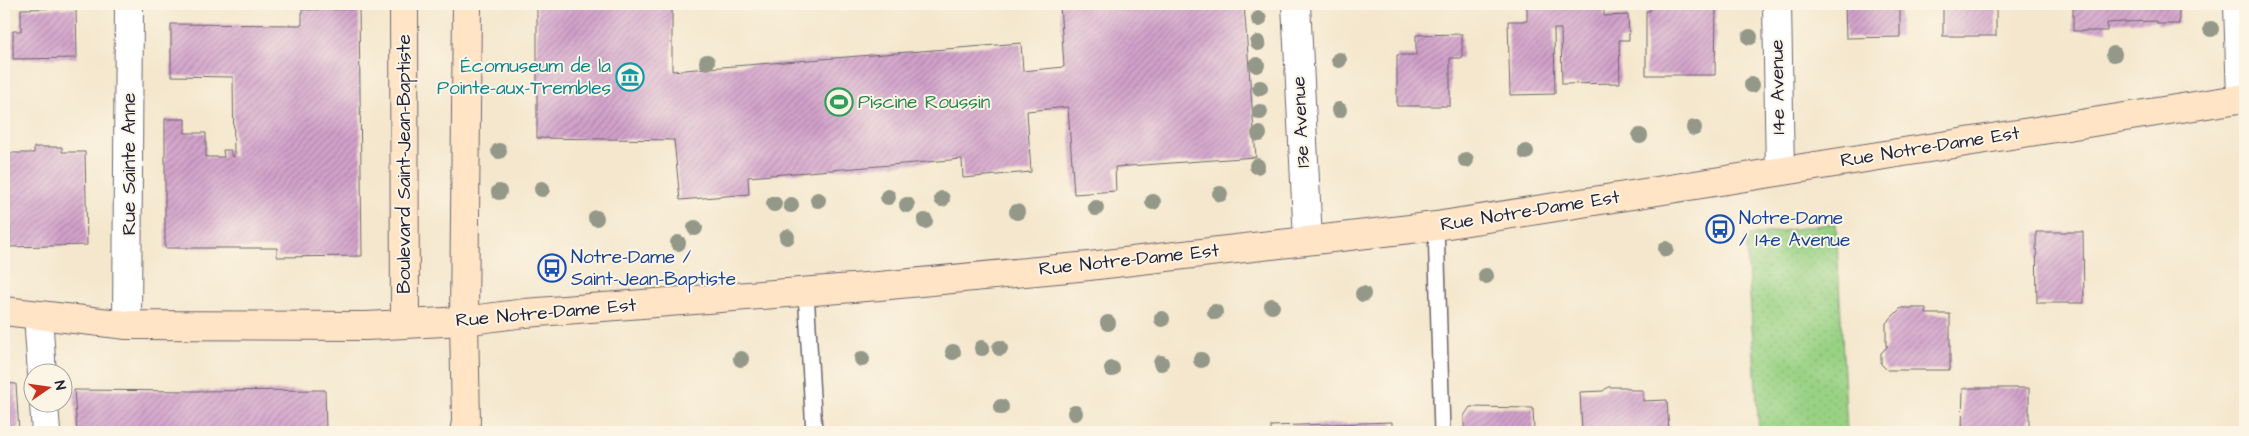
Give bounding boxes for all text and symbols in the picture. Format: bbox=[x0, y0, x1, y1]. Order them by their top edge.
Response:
street label: Boulevard Saint-Jean-Baptiste bbox=[391, 34, 418, 294]
street label: 14e Avenue bbox=[1764, 39, 1792, 135]
place label: Écomuseum de la Pointe-aux-Trembles bbox=[437, 53, 611, 102]
museum icon: Écomuseum de la Pointe-aux-Trembles bbox=[615, 62, 645, 92]
street label: 13e Avenue bbox=[1285, 75, 1317, 169]
sports icon: Piscine Roussin bbox=[824, 87, 854, 117]
place label: Piscine Roussin bbox=[858, 89, 990, 116]
street label: Rue Sainte Anne bbox=[116, 93, 143, 235]
street label: Rue Notre-Dame Est bbox=[1838, 119, 2022, 175]
street label: Rue Notre-Dame Est bbox=[1438, 183, 1622, 239]
place label: Notre-Dame / 14e Avenue bbox=[1739, 205, 1850, 254]
bus stop icon: Notre-Dame / 14e Avenue bbox=[1705, 214, 1735, 244]
street label: Rue Notre-Dame Est bbox=[1038, 237, 1221, 283]
place label: Notre-Dame / Saint-Jean-Baptiste bbox=[571, 244, 736, 293]
bus stop icon: Notre-Dame / Saint-Jean-Baptiste bbox=[537, 253, 567, 283]
street label: Rue Notre-Dame Est bbox=[455, 292, 638, 334]
north arrow bbox=[22, 364, 72, 414]
text: N bbox=[49, 379, 70, 392]

